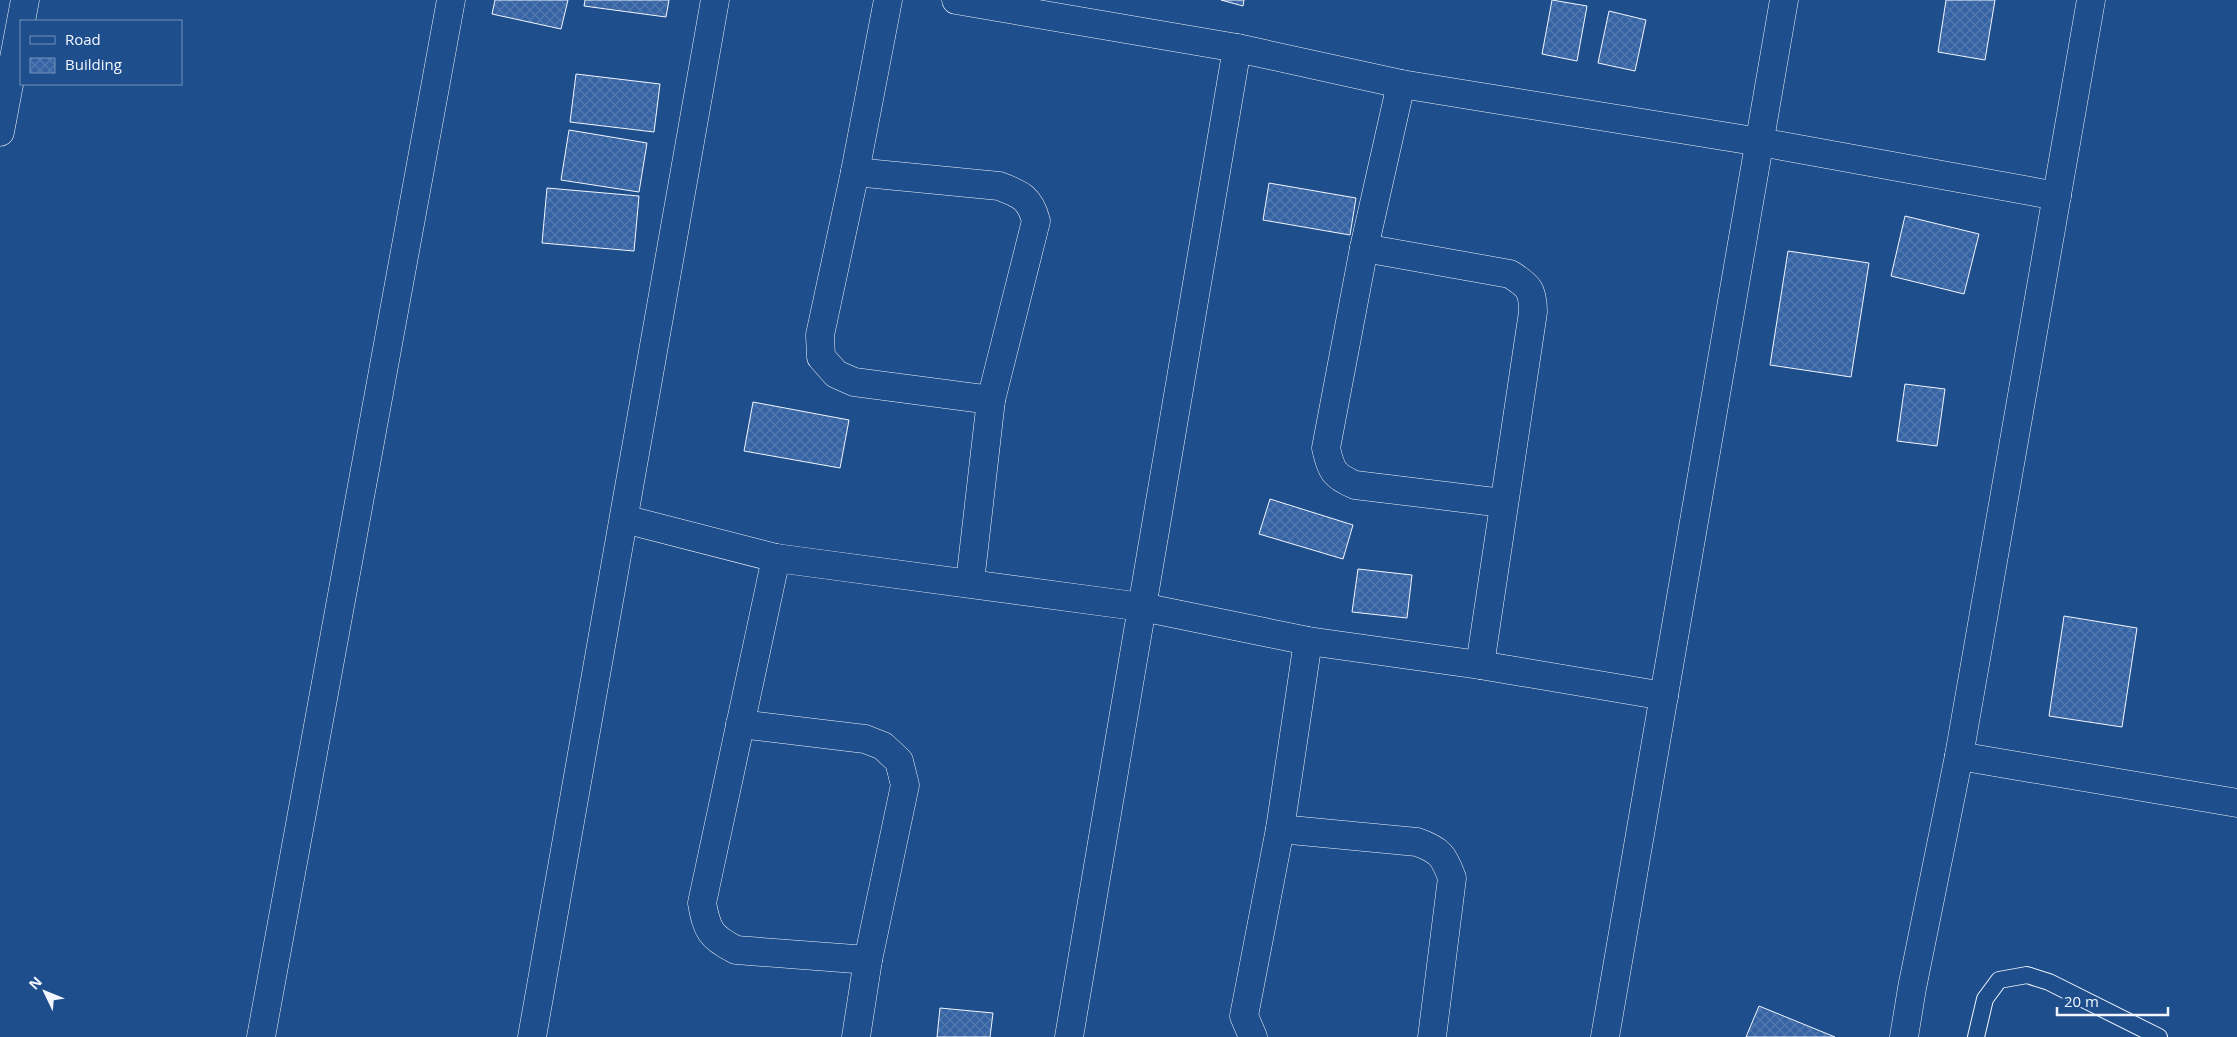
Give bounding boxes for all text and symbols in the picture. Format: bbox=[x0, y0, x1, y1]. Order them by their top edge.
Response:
legend bbox=[20, 20, 182, 85]
text: Road bbox=[65, 29, 101, 49]
text: Building bbox=[65, 54, 122, 74]
north arrow bbox=[20, 967, 70, 1017]
text: N bbox=[24, 972, 46, 993]
scale bar bbox=[2057, 984, 2168, 1016]
text: 20 m bbox=[2064, 991, 2099, 1011]

